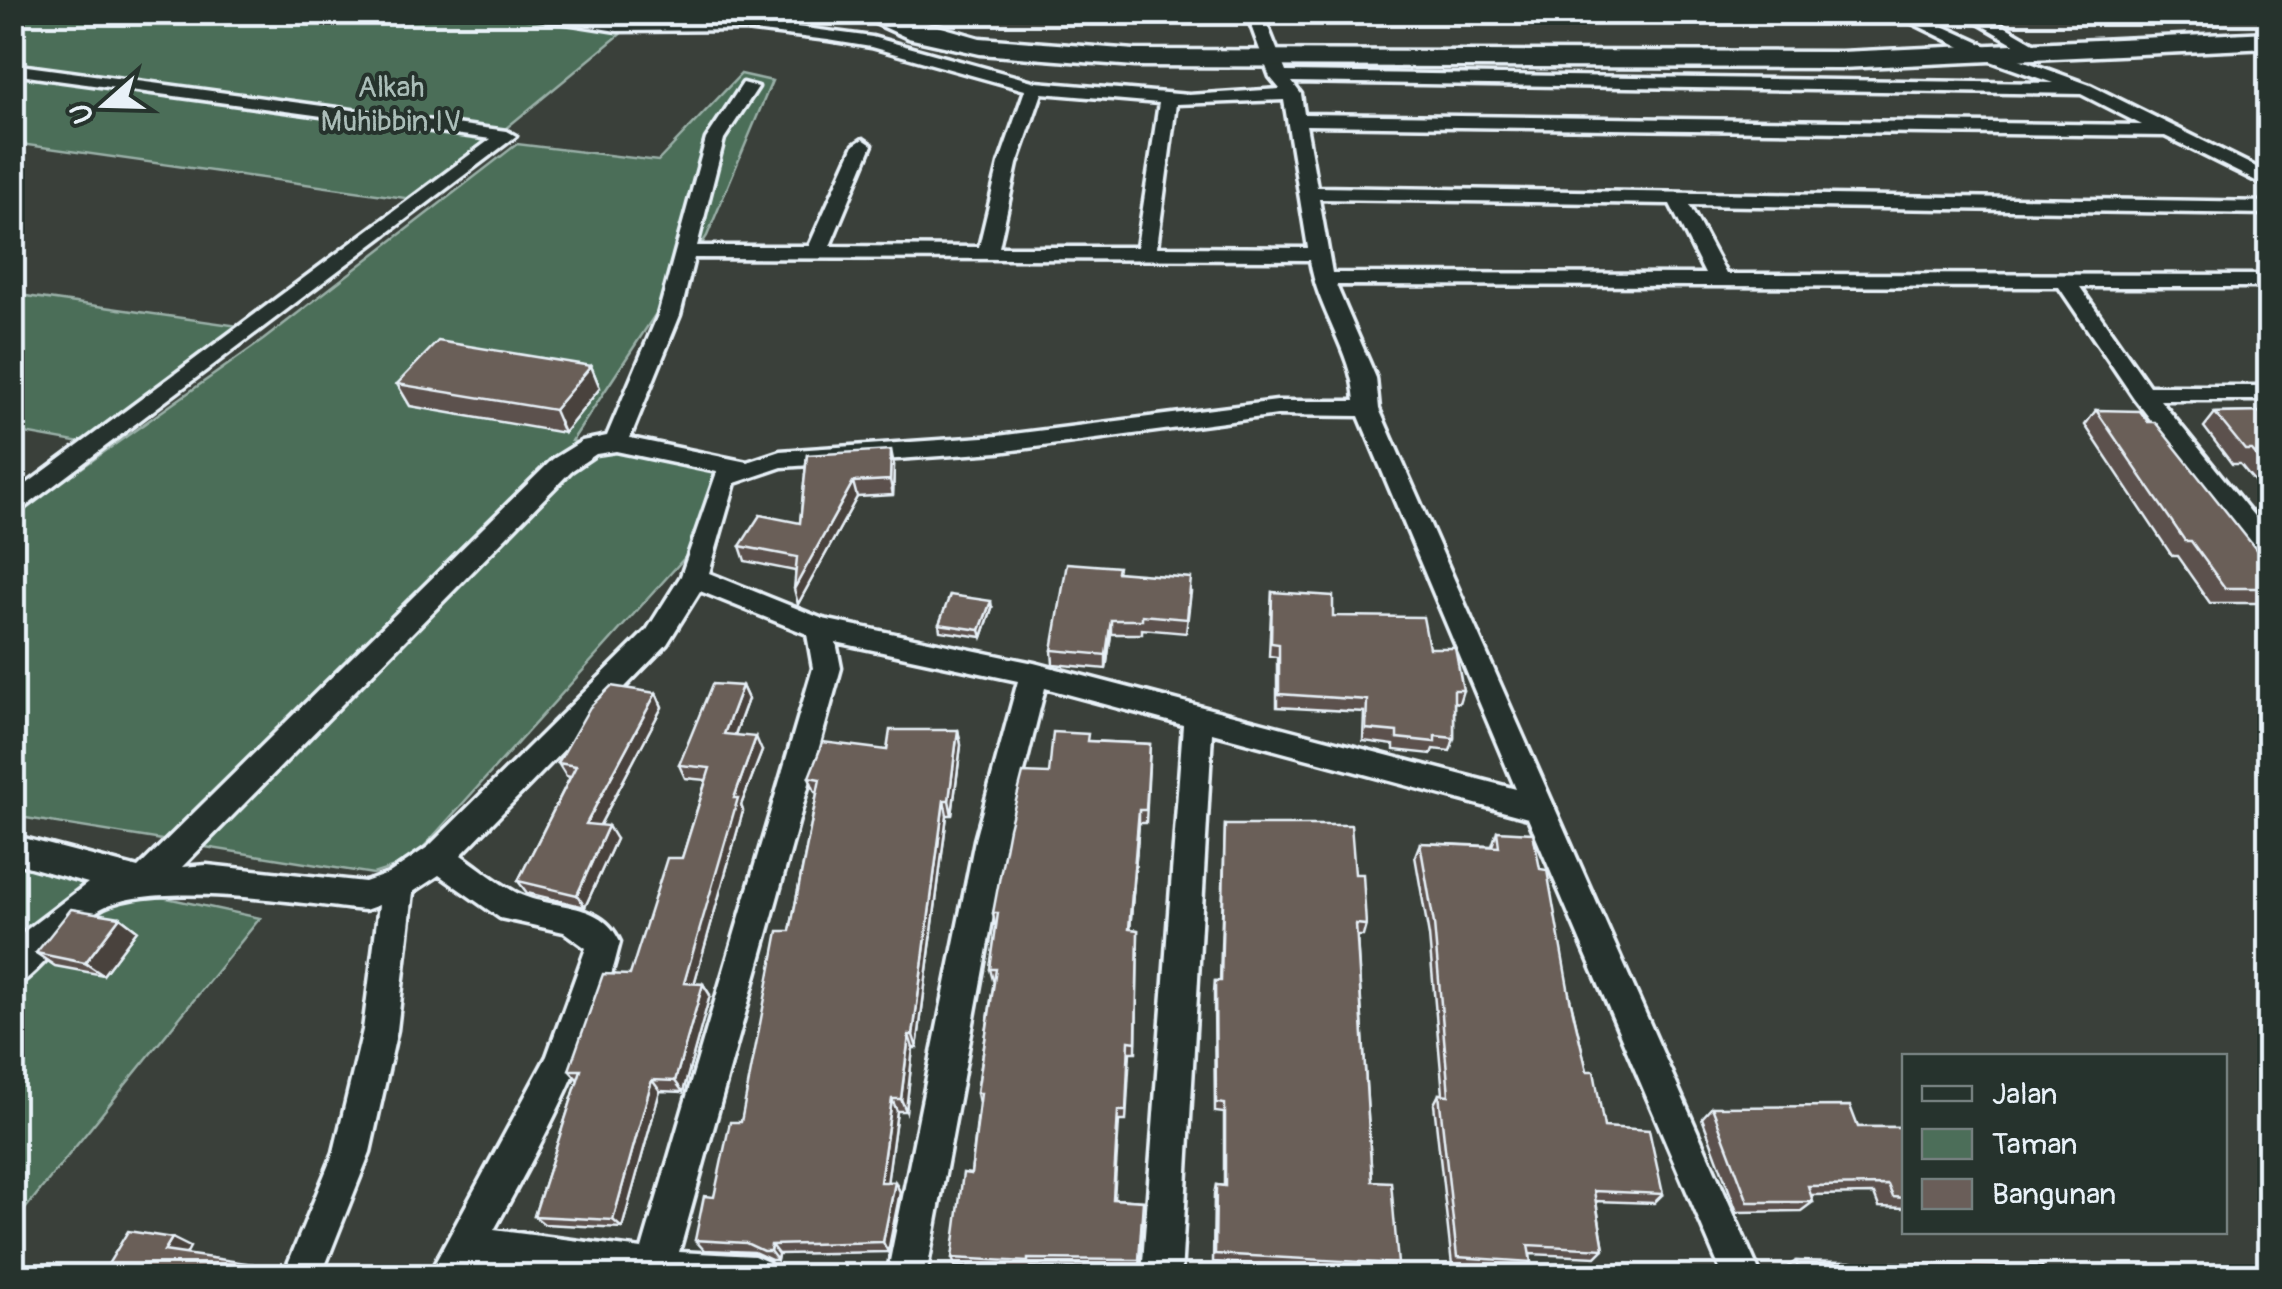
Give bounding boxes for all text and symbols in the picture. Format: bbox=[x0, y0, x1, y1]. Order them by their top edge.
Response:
north arrow bbox=[55, 55, 155, 155]
park label: Alkah Muhibbin IV bbox=[321, 69, 461, 140]
text: U bbox=[63, 98, 103, 128]
legend bbox=[1902, 1054, 2227, 1234]
text: Jalan bbox=[1992, 1076, 2058, 1113]
text: Taman bbox=[1992, 1126, 2077, 1163]
text: Bangunan bbox=[1992, 1176, 2116, 1213]

